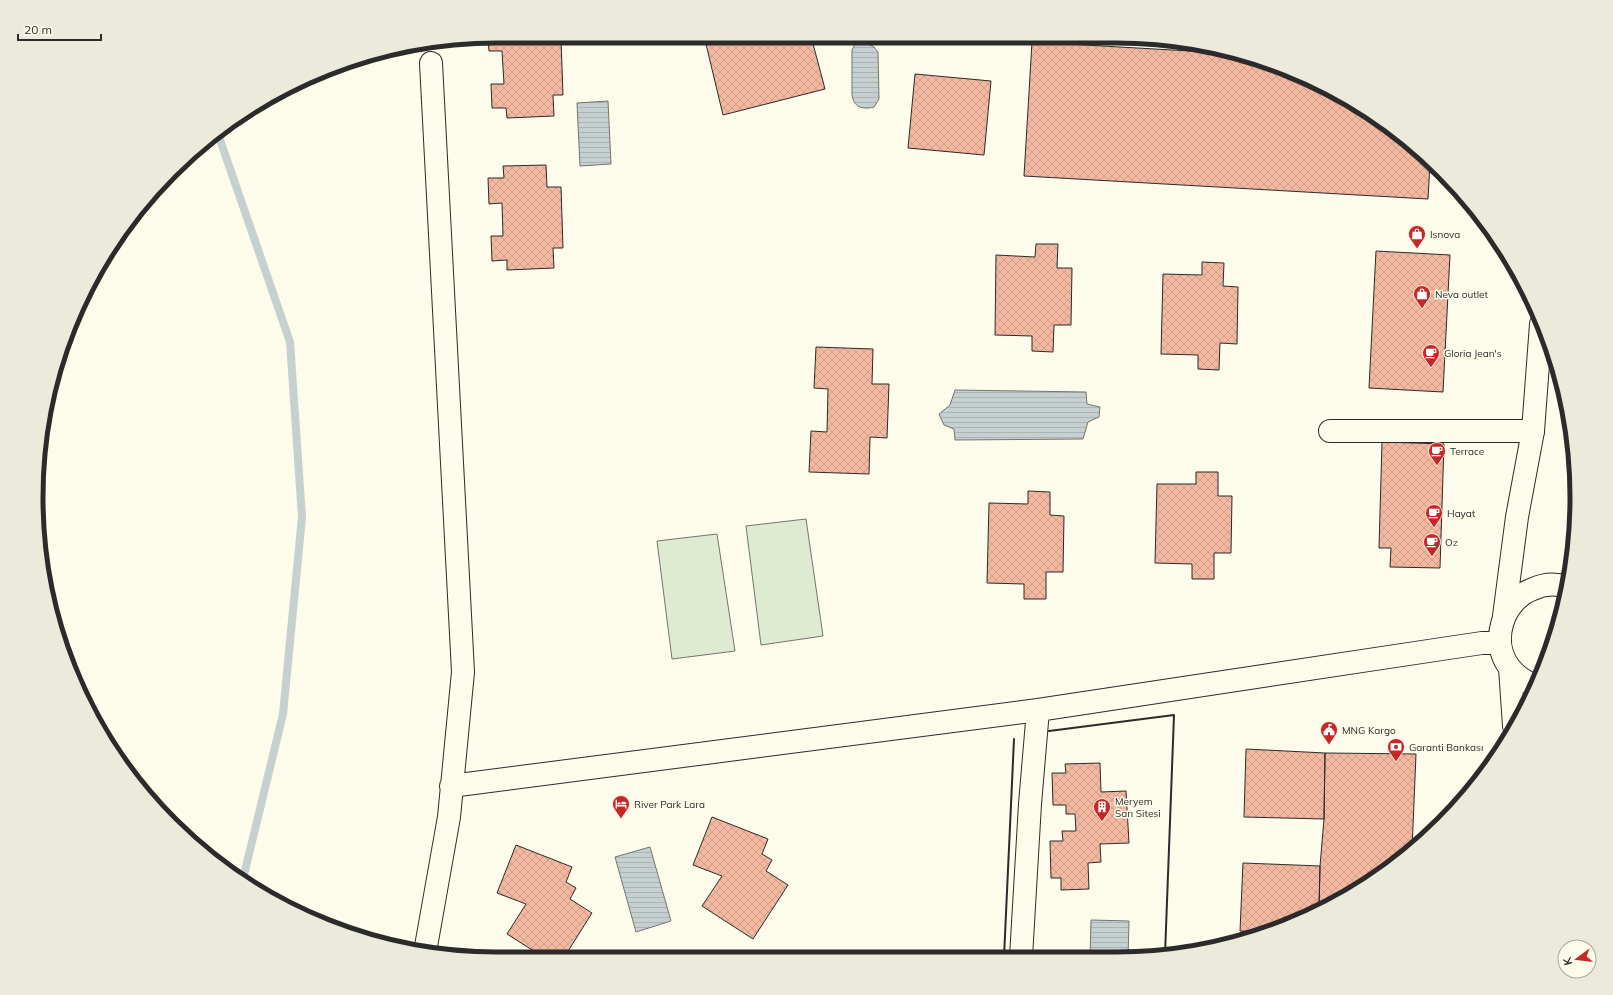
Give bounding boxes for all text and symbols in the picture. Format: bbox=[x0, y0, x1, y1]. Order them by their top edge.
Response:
scale bar bbox=[18, 16, 101, 42]
text: 20 m bbox=[24, 22, 52, 37]
shop icon: Isnova bbox=[1407, 224, 1427, 249]
place label: Isnova bbox=[1430, 228, 1460, 241]
shop icon: Neva outlet bbox=[1412, 284, 1432, 309]
place label: Neva outlet bbox=[1435, 288, 1488, 301]
cafe icon: Gloria Jean's bbox=[1421, 343, 1441, 368]
place label: Gloria Jean's bbox=[1444, 347, 1502, 360]
cafe icon: Terrace bbox=[1427, 441, 1447, 466]
place label: Terrace bbox=[1450, 445, 1484, 458]
cafe icon: Hayat bbox=[1424, 503, 1444, 528]
place label: Hayat bbox=[1447, 507, 1476, 520]
cafe icon: Oz bbox=[1422, 532, 1442, 557]
place label: Oz bbox=[1445, 536, 1458, 549]
public building icon: MNG Kargo bbox=[1319, 720, 1339, 745]
place label: MNG Kargo bbox=[1342, 724, 1396, 737]
bank icon: Garanti Bankası bbox=[1386, 737, 1406, 762]
place label: Garanti Bankası bbox=[1409, 741, 1483, 754]
hotel icon: River Park Lara bbox=[611, 794, 631, 819]
place label: Meryem Sarı Sitesi bbox=[1115, 795, 1161, 820]
building icon: Meryem Sarı Sitesi bbox=[1092, 797, 1112, 822]
place label: River Park Lara bbox=[634, 798, 705, 811]
north arrow bbox=[1557, 939, 1597, 979]
text: K bbox=[1559, 956, 1575, 967]

